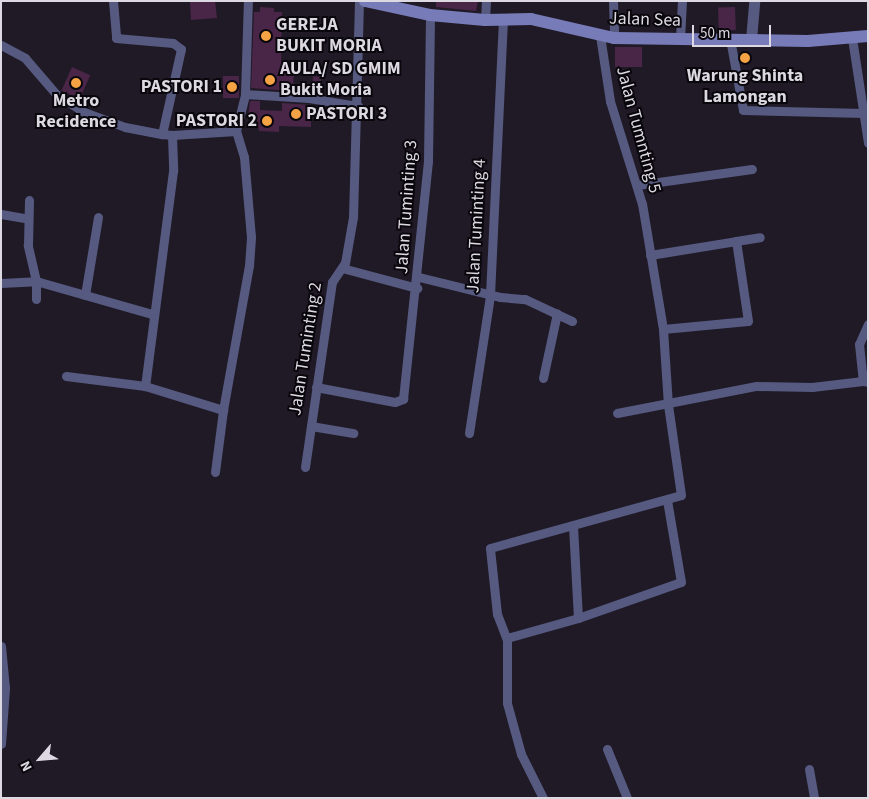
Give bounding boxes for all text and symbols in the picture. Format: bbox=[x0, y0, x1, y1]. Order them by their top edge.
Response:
street label: Jalan Sea bbox=[609, 8, 681, 32]
place label: GEREJA BUKIT MORIA bbox=[276, 15, 382, 58]
scale bar bbox=[694, 15, 773, 47]
text: 50 m bbox=[700, 23, 730, 44]
marker: GEREJA BUKIT MORIA bbox=[260, 30, 272, 42]
marker: Warung Shinta Lamongan bbox=[739, 52, 751, 64]
place label: AULA/ SD GMIM Bukit Moria bbox=[280, 59, 401, 102]
street label: Jalan Tumnting 5 bbox=[611, 64, 665, 196]
place label: Warung Shinta Lamongan bbox=[687, 66, 803, 108]
marker: AULA/ SD GMIM Bukit Moria bbox=[264, 74, 276, 86]
place label: PASTORI 1 bbox=[141, 76, 222, 98]
marker: Metro Recidence bbox=[70, 77, 82, 89]
marker: PASTORI 1 bbox=[226, 81, 238, 93]
place label: Metro Recidence bbox=[36, 91, 116, 134]
place label: PASTORI 3 bbox=[306, 103, 387, 125]
marker: PASTORI 3 bbox=[290, 108, 302, 120]
place label: PASTORI 2 bbox=[176, 110, 257, 132]
marker: PASTORI 2 bbox=[261, 115, 273, 127]
street label: Jalan Tuminting 3 bbox=[392, 139, 422, 275]
street label: Jalan Tuminting 4 bbox=[463, 158, 491, 294]
street label: Jalan Tuminting 2 bbox=[285, 281, 327, 417]
north arrow bbox=[15, 734, 65, 784]
text: N bbox=[16, 757, 38, 774]

